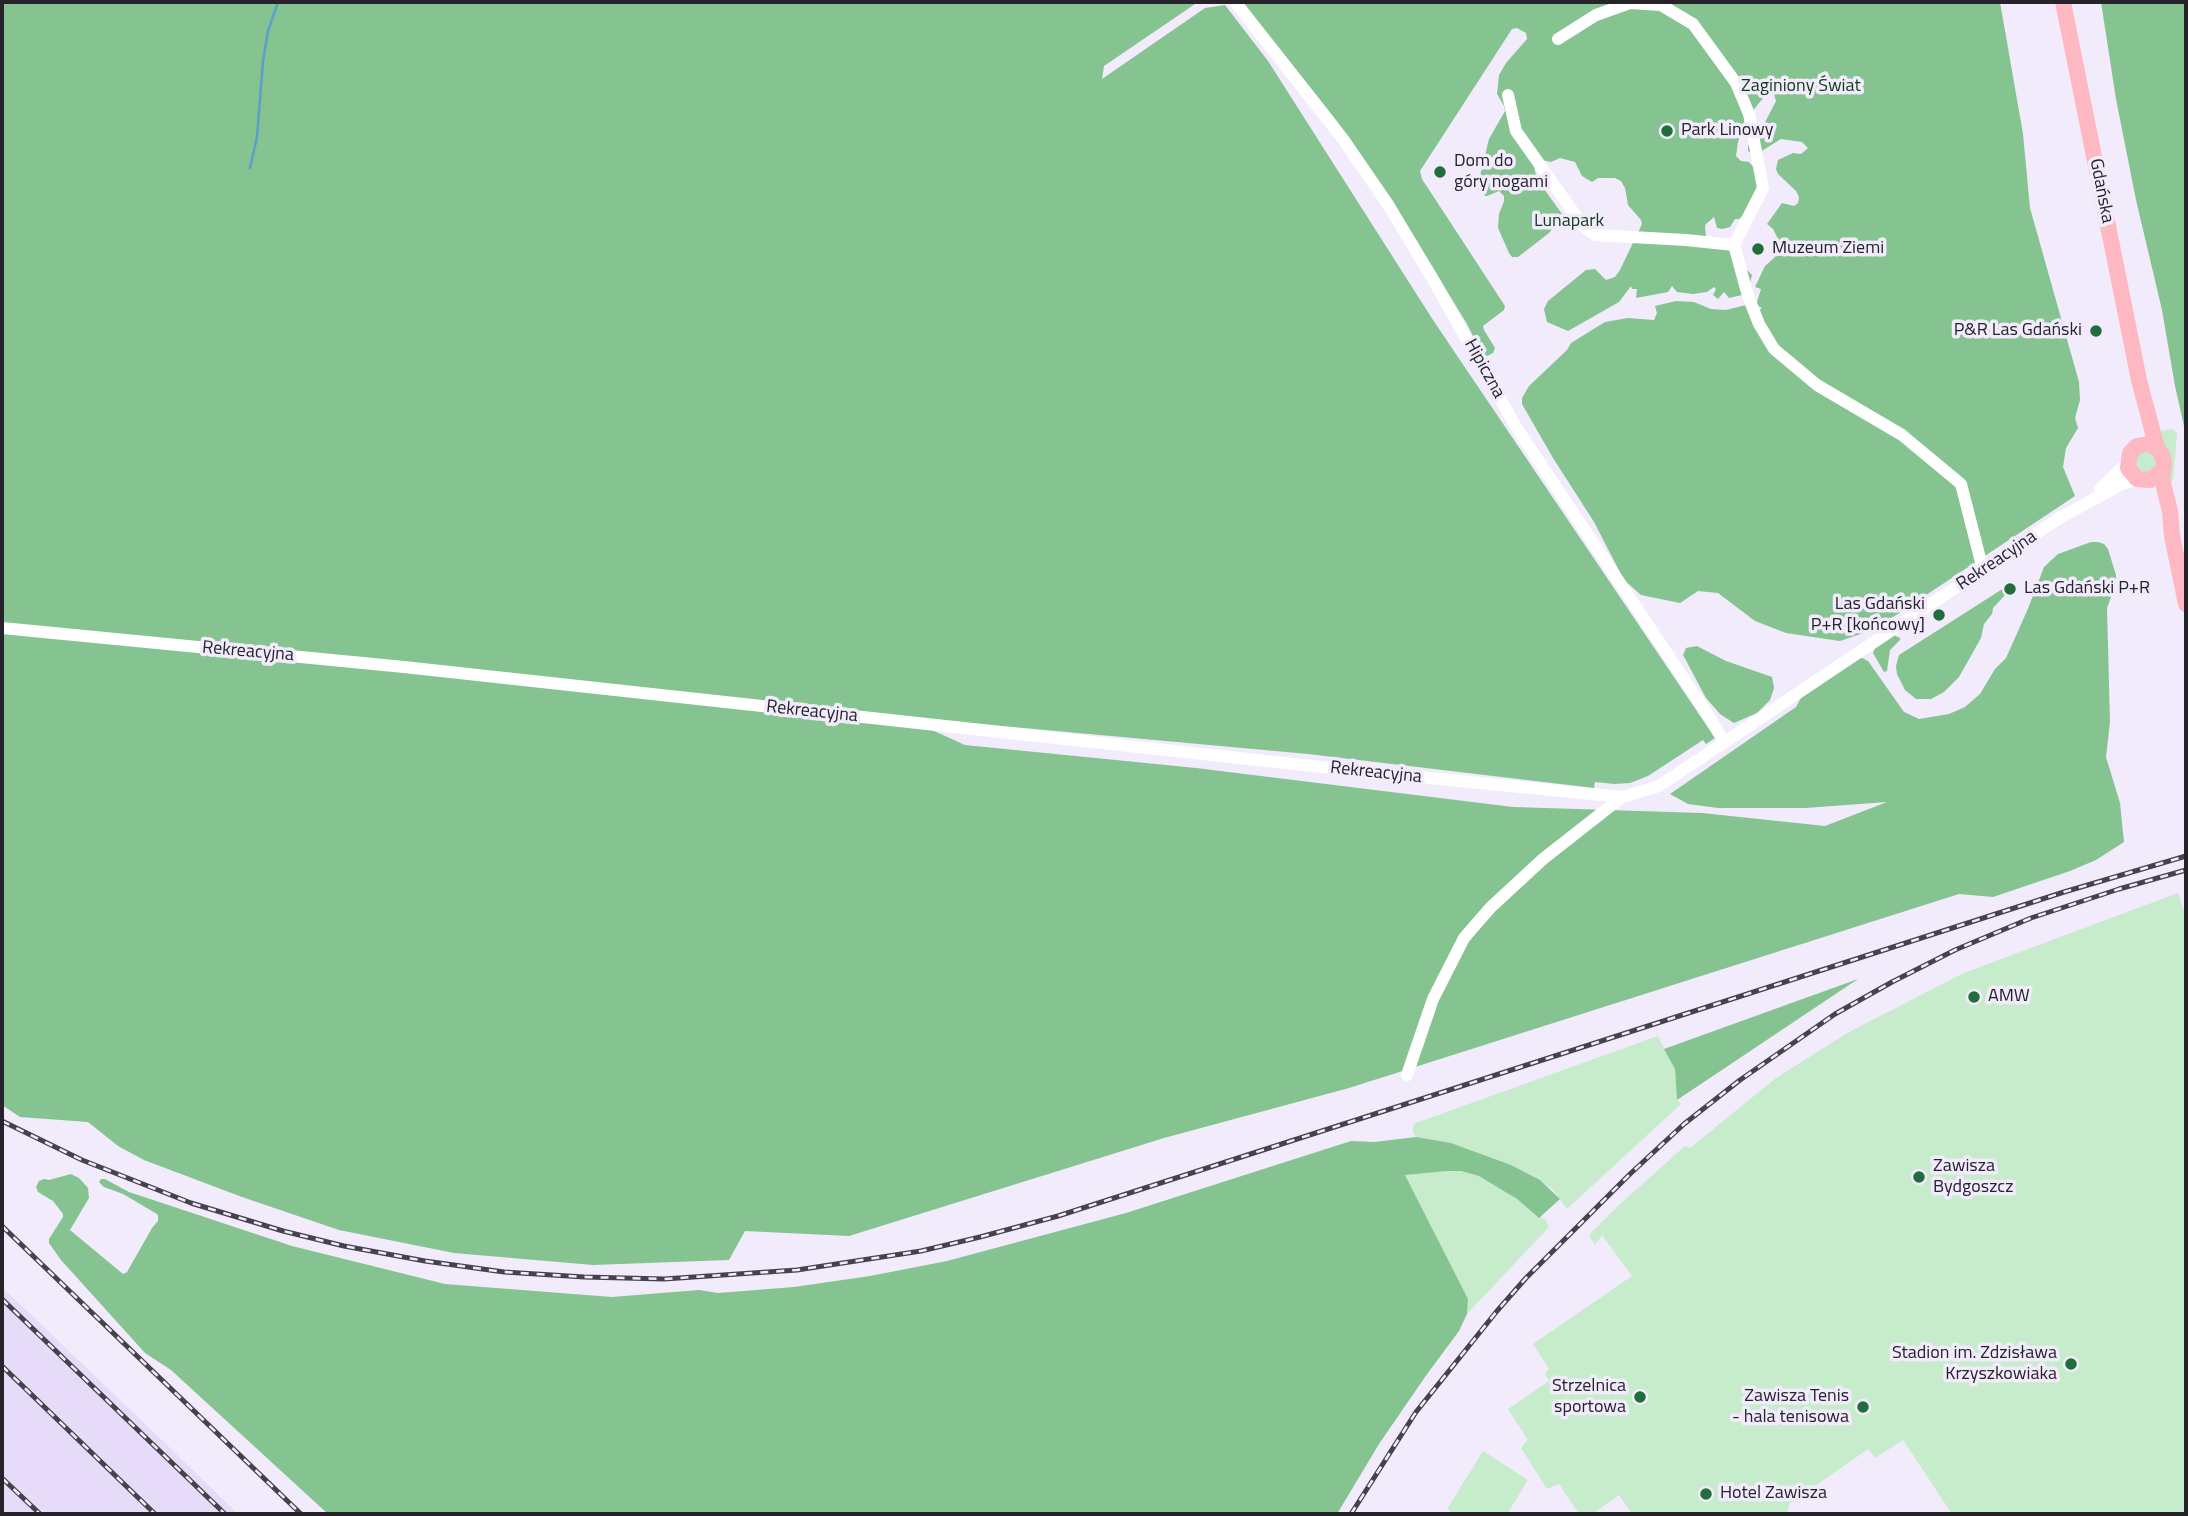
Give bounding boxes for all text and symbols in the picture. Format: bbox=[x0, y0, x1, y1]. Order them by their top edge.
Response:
park label: Zaginiony Świat bbox=[1741, 76, 1861, 98]
place label: Park Linowy bbox=[1681, 120, 1773, 142]
marker: Park Linowy bbox=[1659, 123, 1675, 139]
place label: Dom do góry nogami bbox=[1454, 151, 1548, 194]
street label: Gdańska bbox=[2084, 157, 2118, 225]
marker: Dom do góry nogami bbox=[1432, 164, 1448, 180]
park label: Lunapark bbox=[1534, 211, 1604, 233]
place label: Muzeum Ziemi bbox=[1772, 238, 1884, 260]
marker: Muzeum Ziemi bbox=[1750, 241, 1766, 257]
place label: P&R Las Gdański bbox=[1954, 320, 2082, 342]
marker: P&R Las Gdański bbox=[2088, 323, 2104, 339]
street label: Hipiczna bbox=[1459, 336, 1509, 402]
street label: Rekreacyjna bbox=[1953, 526, 2041, 596]
place label: Las Gdański P+R bbox=[2024, 578, 2150, 600]
marker: Las Gdański P+R bbox=[2002, 581, 2018, 597]
place label: Las Gdański P+R [końcowy] bbox=[1811, 594, 1925, 636]
marker: Las Gdański P+R [końcowy] bbox=[1931, 607, 1947, 623]
street label: Rekreacyjna bbox=[201, 637, 295, 667]
street label: Rekreacyjna bbox=[765, 696, 859, 728]
street label: Rekreacyjna bbox=[1329, 757, 1423, 789]
place label: AMW bbox=[1988, 986, 2030, 1008]
marker: AMW bbox=[1966, 989, 1982, 1005]
place label: Zawisza Bydgoszcz bbox=[1933, 1156, 2013, 1198]
marker: Zawisza Bydgoszcz bbox=[1911, 1169, 1927, 1185]
place label: Stadion im. Zdzisława Krzyszkowiaka bbox=[1892, 1343, 2057, 1386]
marker: Stadion im. Zdzisława Krzyszkowiaka bbox=[2063, 1356, 2079, 1372]
place label: Strzelnica sportowa bbox=[1552, 1376, 1626, 1418]
place label: Zawisza Tenis - hala tenisowa bbox=[1732, 1386, 1849, 1428]
marker: Strzelnica sportowa bbox=[1632, 1389, 1648, 1405]
marker: Zawisza Tenis - hala tenisowa bbox=[1855, 1399, 1871, 1415]
place label: Hotel Zawisza bbox=[1720, 1483, 1827, 1505]
marker: Hotel Zawisza bbox=[1698, 1486, 1714, 1502]

